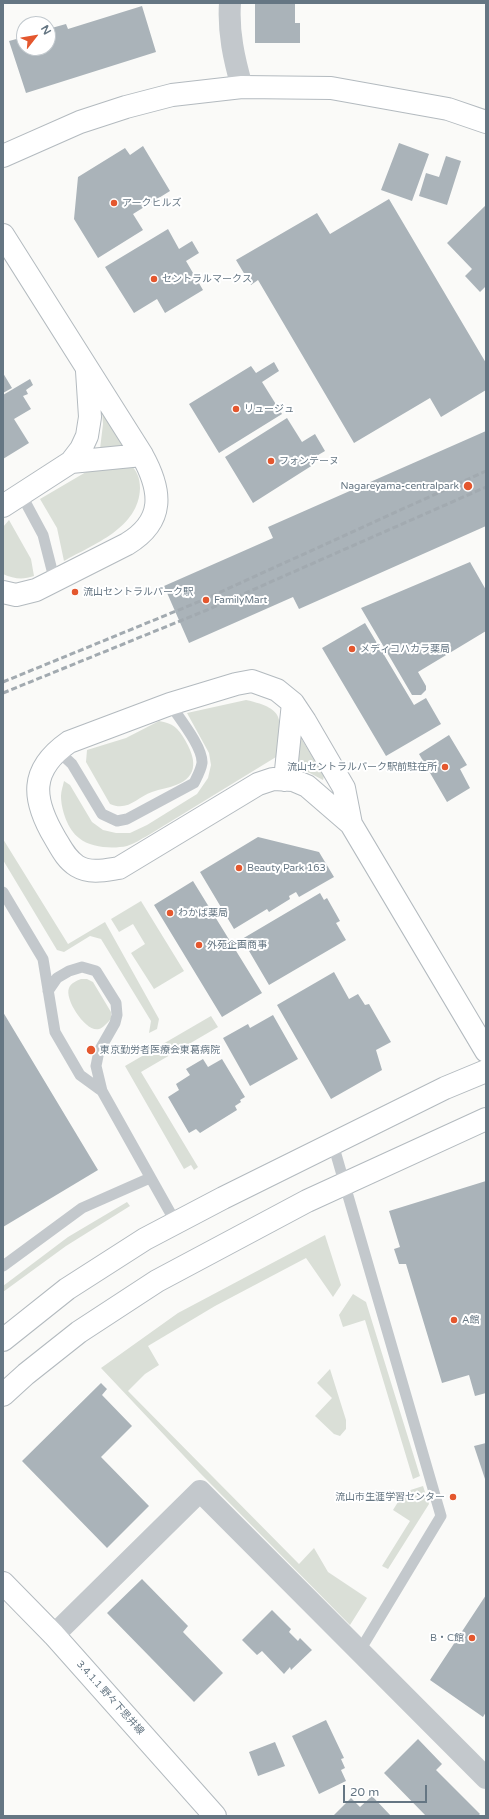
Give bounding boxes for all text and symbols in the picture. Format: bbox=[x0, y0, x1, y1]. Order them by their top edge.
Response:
north arrow bbox=[16, 16, 56, 56]
text: N bbox=[38, 23, 54, 37]
place label: アークヒルズ bbox=[122, 197, 181, 209]
marker: アークヒルズ bbox=[109, 198, 119, 208]
place label: セントラルマークス bbox=[162, 273, 252, 285]
marker: セントラルマークス bbox=[149, 274, 159, 284]
place label: リュージュ bbox=[244, 403, 294, 415]
marker: リュージュ bbox=[231, 404, 241, 414]
place label: フォンテーヌ bbox=[279, 455, 339, 467]
marker: フォンテーヌ bbox=[266, 456, 276, 466]
place label: Nagareyama-centralpark bbox=[340, 480, 459, 492]
marker: Nagareyama-centralpark bbox=[462, 480, 474, 492]
place label: 流山セントラルパーク駅 bbox=[83, 586, 193, 598]
marker: 流山セントラルパーク駅 bbox=[70, 587, 80, 597]
place label: FamilyMart bbox=[214, 594, 267, 606]
marker: FamilyMart bbox=[201, 595, 211, 605]
place label: メディコハカラ薬局 bbox=[360, 643, 450, 655]
marker: メディコハカラ薬局 bbox=[347, 644, 357, 654]
place label: 流山セントラルパーク駅前駐在所 bbox=[287, 761, 437, 773]
marker: 流山セントラルパーク駅前駐在所 bbox=[440, 762, 450, 772]
place label: Beauty Park 163 bbox=[247, 862, 326, 874]
marker: Beauty Park 163 bbox=[234, 863, 244, 873]
place label: わかば薬局 bbox=[178, 907, 228, 919]
marker: わかば薬局 bbox=[165, 908, 175, 918]
place label: 外苑企画商事 bbox=[207, 939, 267, 951]
marker: 外苑企画商事 bbox=[194, 940, 204, 950]
marker: 東京勤労者医療会東葛病院 bbox=[85, 1044, 97, 1056]
place label: 東京勤労者医療会東葛病院 bbox=[100, 1044, 220, 1056]
place label: A館 bbox=[462, 1314, 479, 1326]
marker: A館 bbox=[449, 1315, 459, 1325]
place label: 流山市生涯学習センター bbox=[335, 1491, 445, 1503]
marker: 流山市生涯学習センター bbox=[448, 1492, 458, 1502]
place label: B・C館 bbox=[430, 1632, 464, 1644]
marker: B・C館 bbox=[467, 1633, 477, 1643]
street label: 3.4.1.1 野々下思井線 bbox=[74, 1659, 146, 1737]
scale bar bbox=[345, 1777, 429, 1803]
text: 20 m bbox=[350, 1785, 379, 1799]

